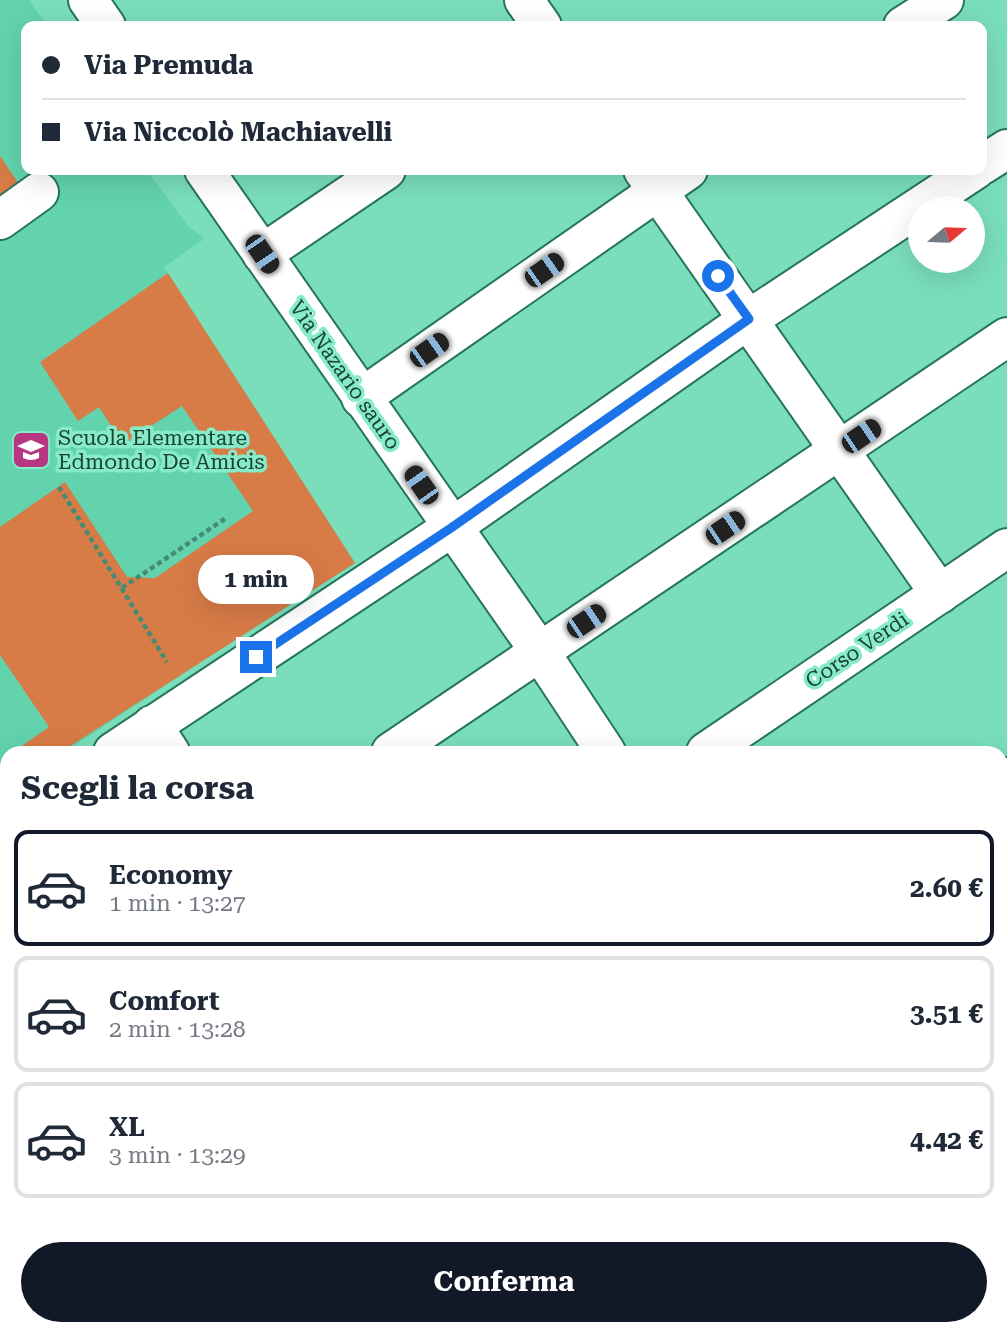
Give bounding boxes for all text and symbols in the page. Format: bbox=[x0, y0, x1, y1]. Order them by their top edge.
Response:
text: Via Premuda bbox=[84, 50, 253, 80]
text: Via Niccolò Machiavelli bbox=[84, 117, 392, 147]
north arrow bbox=[908, 196, 985, 273]
map controls bbox=[908, 196, 985, 273]
car bbox=[242, 231, 283, 277]
car bbox=[521, 249, 568, 291]
route start bbox=[702, 260, 734, 292]
street label: Via Nazario sauro bbox=[285, 296, 405, 454]
car bbox=[406, 329, 453, 371]
car bbox=[838, 416, 885, 456]
place label: Scuola Elementare Edmondo De Amicis bbox=[58, 426, 265, 474]
school or university icon: Scuola Elementare Edmondo De Amicis bbox=[10, 429, 52, 471]
car bbox=[401, 462, 442, 508]
car bbox=[702, 508, 749, 548]
callout: 1 min bbox=[198, 556, 314, 604]
text: 1 min bbox=[224, 566, 288, 593]
car bbox=[563, 601, 610, 641]
street label: Corso Verdi bbox=[801, 607, 913, 693]
route end bbox=[240, 641, 272, 673]
text: Scegli la corsa bbox=[21, 769, 254, 807]
icon: car bbox=[25, 857, 88, 920]
text: Economy bbox=[109, 860, 232, 890]
text: 2.60 € bbox=[910, 873, 983, 903]
text: 1 min · 13:27 bbox=[109, 890, 246, 917]
icon: car bbox=[25, 983, 88, 1046]
text: Comfort bbox=[109, 986, 219, 1016]
text: 3.51 € bbox=[910, 999, 983, 1029]
text: 2 min · 13:28 bbox=[109, 1016, 246, 1043]
icon: car bbox=[25, 1109, 88, 1172]
text: XL bbox=[109, 1112, 145, 1142]
text: 4.42 € bbox=[910, 1125, 983, 1155]
text: 3 min · 13:29 bbox=[109, 1142, 246, 1169]
button: Conferma bbox=[21, 1242, 987, 1322]

